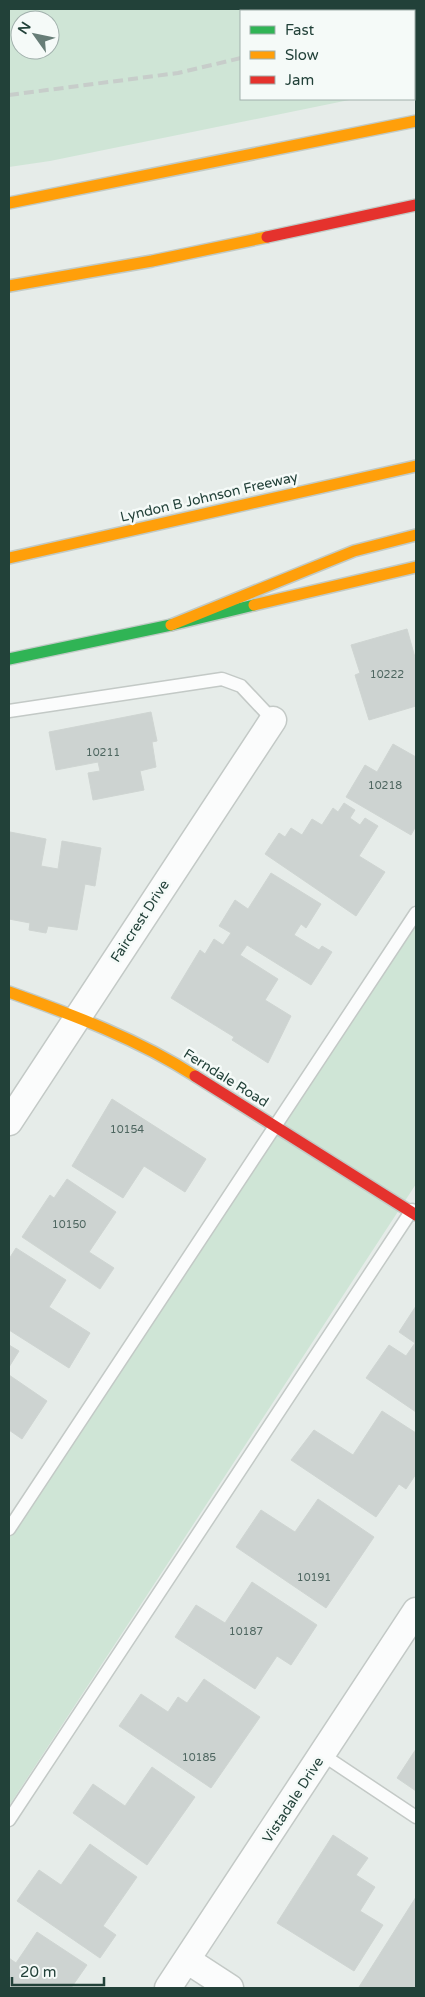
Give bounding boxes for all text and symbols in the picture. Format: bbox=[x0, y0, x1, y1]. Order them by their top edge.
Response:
north arrow bbox=[10, 10, 60, 60]
legend bbox=[240, 10, 415, 100]
text: N bbox=[14, 19, 35, 38]
text: Fast bbox=[285, 21, 315, 39]
text: Slow bbox=[285, 46, 319, 64]
text: Jam bbox=[285, 71, 314, 89]
street label: Lyndon B Johnson Freeway bbox=[119, 468, 300, 526]
house number: 10222 bbox=[370, 668, 404, 681]
house number: 10211 bbox=[86, 746, 120, 759]
house number: 10218 bbox=[368, 779, 402, 792]
street label: Faircrest Drive bbox=[107, 877, 173, 965]
street label: Ferndale Road bbox=[180, 1045, 272, 1111]
house number: 10154 bbox=[110, 1123, 144, 1136]
house number: 10150 bbox=[52, 1218, 86, 1231]
house number: 10191 bbox=[297, 1571, 331, 1584]
house number: 10187 bbox=[229, 1625, 263, 1638]
house number: 10185 bbox=[182, 1751, 216, 1764]
street label: Vistadale Drive bbox=[259, 1754, 327, 1846]
scale bar bbox=[12, 1954, 105, 1986]
text: 20 m bbox=[20, 1963, 57, 1981]

